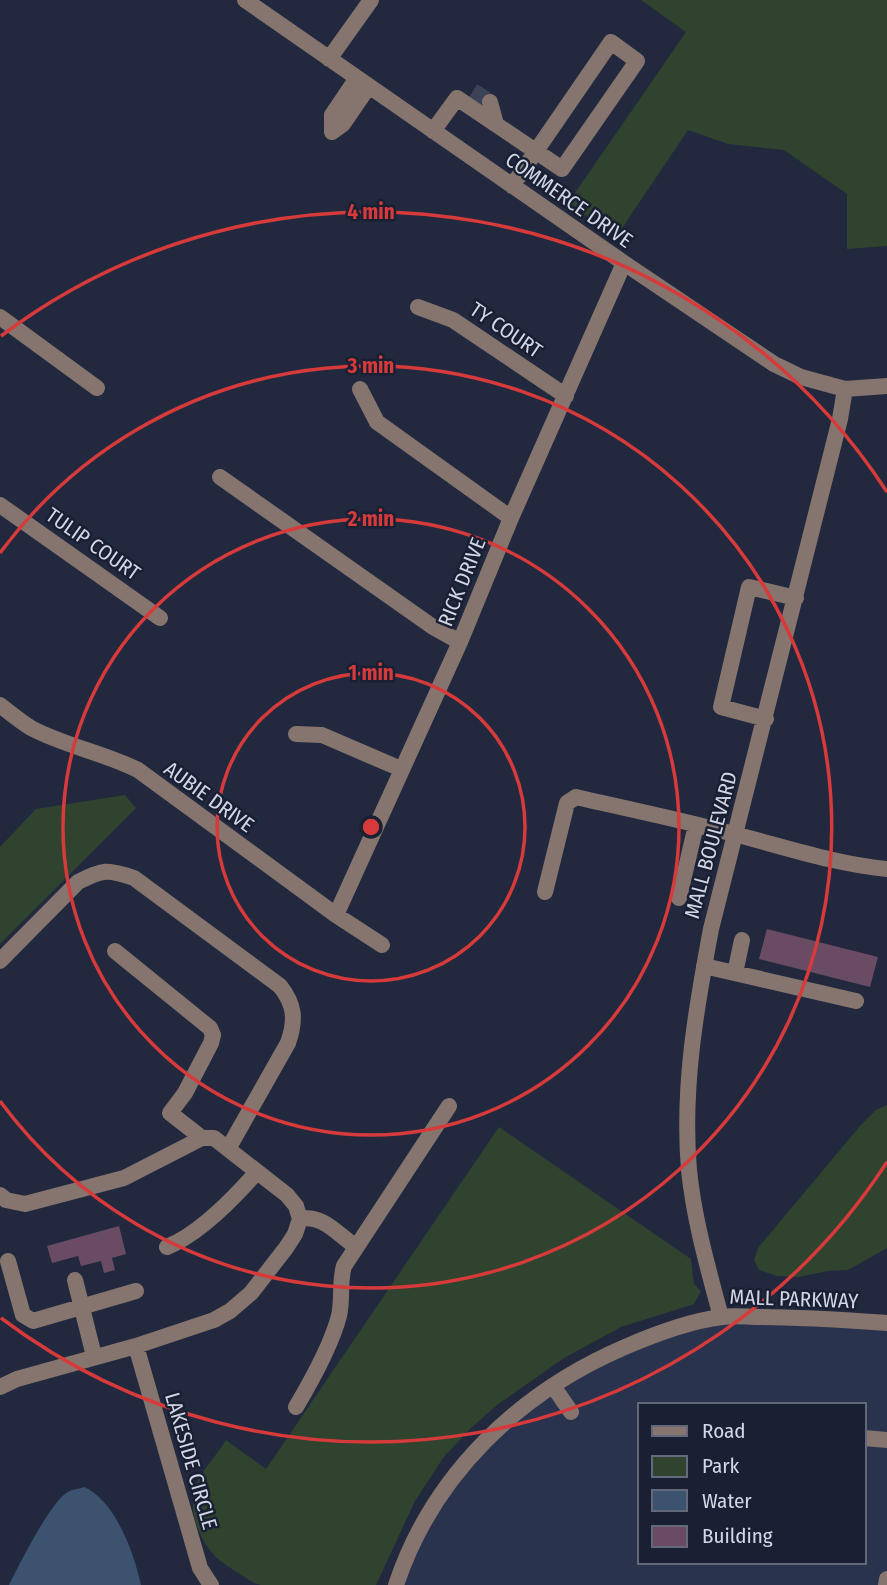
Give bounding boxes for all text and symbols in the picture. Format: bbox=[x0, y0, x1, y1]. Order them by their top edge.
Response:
street label: COMMERCE DRIVE bbox=[500, 147, 638, 254]
text: 4 min bbox=[347, 199, 395, 225]
street label: TY COURT bbox=[465, 296, 547, 364]
text: 3 min bbox=[347, 353, 394, 379]
street label: TULIP COURT bbox=[41, 502, 145, 586]
text: 2 min bbox=[347, 506, 394, 532]
street label: RICK DRIVE bbox=[432, 534, 492, 630]
text: 1 min bbox=[348, 660, 394, 686]
street label: AUBIE DRIVE bbox=[159, 756, 259, 838]
street label: MALL BOULEVARD bbox=[679, 769, 743, 921]
centre of rings bbox=[359, 815, 383, 839]
street label: MALL PARKWAY bbox=[729, 1284, 859, 1314]
street label: LAKESIDE CIRCLE bbox=[159, 1390, 223, 1533]
legend bbox=[638, 1403, 866, 1564]
text: Road bbox=[702, 1418, 746, 1444]
text: Park bbox=[702, 1453, 740, 1479]
text: Water bbox=[702, 1488, 752, 1514]
text: Building bbox=[702, 1523, 773, 1549]

